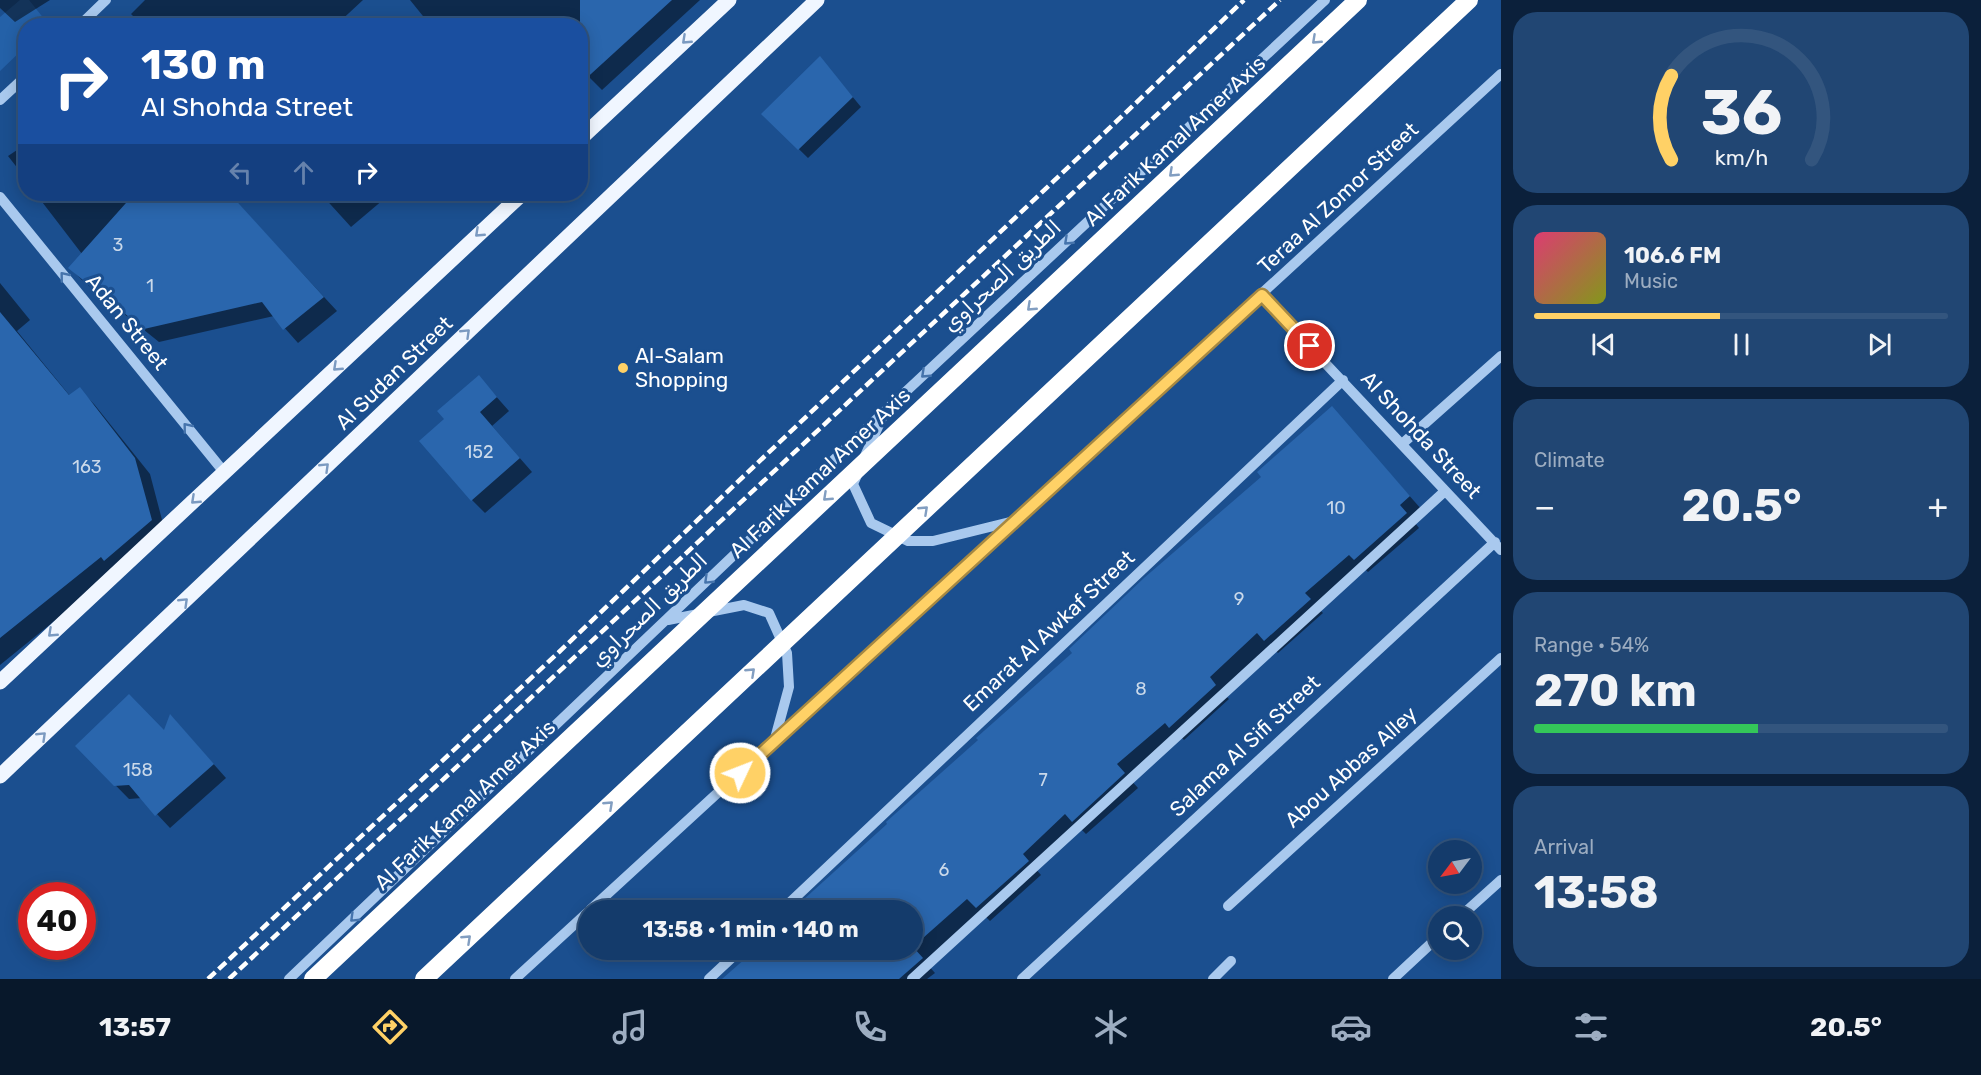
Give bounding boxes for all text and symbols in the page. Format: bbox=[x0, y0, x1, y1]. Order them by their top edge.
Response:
one-way arrow bbox=[682, 33, 693, 44]
one-way arrow bbox=[1312, 33, 1322, 44]
text: 130 m bbox=[141, 40, 266, 90]
icon: right bbox=[42, 42, 120, 120]
street label: Al Farik Kamal Amer Axis bbox=[1079, 50, 1270, 231]
text: 36 bbox=[1700, 76, 1782, 150]
text: Al Shohda Street bbox=[141, 91, 353, 123]
street label: Teraa Al Zomor Street bbox=[1252, 117, 1423, 278]
text: km/h bbox=[1714, 145, 1768, 170]
icon: left bbox=[224, 156, 257, 189]
icon: ahead bbox=[287, 156, 320, 189]
icon: right bbox=[350, 156, 383, 189]
one-way arrow bbox=[1170, 166, 1180, 177]
street label: الطريق الصحراوي bbox=[937, 215, 1067, 338]
one-way arrow bbox=[476, 226, 487, 237]
house number: 3 bbox=[113, 234, 123, 256]
one-way arrow bbox=[1064, 234, 1074, 245]
text: 106.6 FM bbox=[1624, 242, 1721, 269]
street label: Adan Street bbox=[81, 269, 174, 375]
text: Music bbox=[1624, 269, 1678, 293]
one-way arrow bbox=[61, 271, 72, 282]
house number: 1 bbox=[146, 275, 154, 297]
one-way arrow bbox=[1027, 299, 1038, 310]
street label: Al Sudan Street bbox=[330, 311, 457, 435]
pin bbox=[1284, 320, 1335, 371]
icon: previous bbox=[1587, 328, 1620, 361]
icon: pause bbox=[1725, 328, 1758, 361]
icon: next bbox=[1863, 328, 1896, 361]
one-way arrow bbox=[460, 329, 470, 340]
icon: arrive bbox=[1293, 329, 1326, 362]
place label: Al-Salam Shopping bbox=[635, 343, 728, 392]
one-way arrow bbox=[333, 360, 344, 371]
marker: Al-Salam Shopping bbox=[616, 361, 630, 375]
street label: Al Shohda Street bbox=[1356, 366, 1487, 504]
one-way arrow bbox=[922, 367, 932, 378]
street label: Al Farik Kamal Amer Axis bbox=[724, 382, 915, 563]
one-way arrow bbox=[184, 423, 195, 434]
house number: 152 bbox=[465, 441, 493, 463]
text: Climate bbox=[1534, 448, 1605, 472]
house number: 163 bbox=[72, 456, 102, 478]
one-way arrow bbox=[318, 464, 329, 475]
text: 20.5° bbox=[1682, 479, 1801, 532]
text: − bbox=[1534, 487, 1555, 526]
text: + bbox=[1927, 487, 1948, 526]
one-way arrow bbox=[824, 490, 834, 501]
one-way arrow bbox=[191, 493, 201, 504]
house number: 10 bbox=[1326, 497, 1346, 519]
one-way arrow bbox=[917, 506, 928, 517]
street label: Emarat Al Awkaf Street bbox=[958, 545, 1139, 716]
street label: الطريق الصحراوي bbox=[585, 548, 714, 673]
one-way arrow bbox=[704, 573, 715, 584]
house number: 9 bbox=[1234, 588, 1244, 610]
one-way arrow bbox=[177, 598, 187, 609]
one-way arrow bbox=[49, 626, 59, 637]
text: Range · 54% bbox=[1534, 633, 1649, 657]
text: 270 km bbox=[1534, 664, 1697, 717]
one-way arrow bbox=[744, 668, 755, 679]
street label: Salama Al Sifi Street bbox=[1164, 670, 1325, 822]
house number: 8 bbox=[1135, 678, 1147, 700]
street label: Abou Abbas Alley bbox=[1279, 701, 1422, 832]
street label: Al Farik Kamal Amer Axis bbox=[369, 714, 560, 895]
one-way arrow bbox=[36, 732, 46, 743]
position arrow bbox=[708, 741, 772, 805]
house number: 158 bbox=[123, 759, 153, 781]
house number: 7 bbox=[1038, 769, 1048, 791]
one-way arrow bbox=[602, 801, 612, 812]
text: Arrival bbox=[1534, 835, 1594, 859]
north arrow bbox=[1428, 840, 1482, 894]
map controls bbox=[1428, 840, 1482, 960]
house number: 6 bbox=[939, 859, 950, 881]
text: 13:58 bbox=[1534, 866, 1659, 919]
speed limit sign: 40 bbox=[18, 882, 96, 960]
button: search bbox=[1428, 906, 1482, 960]
one-way arrow bbox=[350, 910, 361, 921]
text: 13:58 · 1 min · 140 m bbox=[642, 916, 859, 943]
one-way arrow bbox=[460, 935, 471, 946]
icon: directions bbox=[369, 1006, 411, 1048]
icon: music bbox=[609, 1006, 651, 1048]
icon: phone bbox=[849, 1006, 891, 1048]
icon: climate bbox=[1090, 1006, 1132, 1048]
icon: car bbox=[1330, 1006, 1372, 1048]
icon: filters bbox=[1570, 1006, 1612, 1048]
text: 13:57 bbox=[99, 1011, 171, 1043]
text: 20.5° bbox=[1810, 1011, 1882, 1043]

